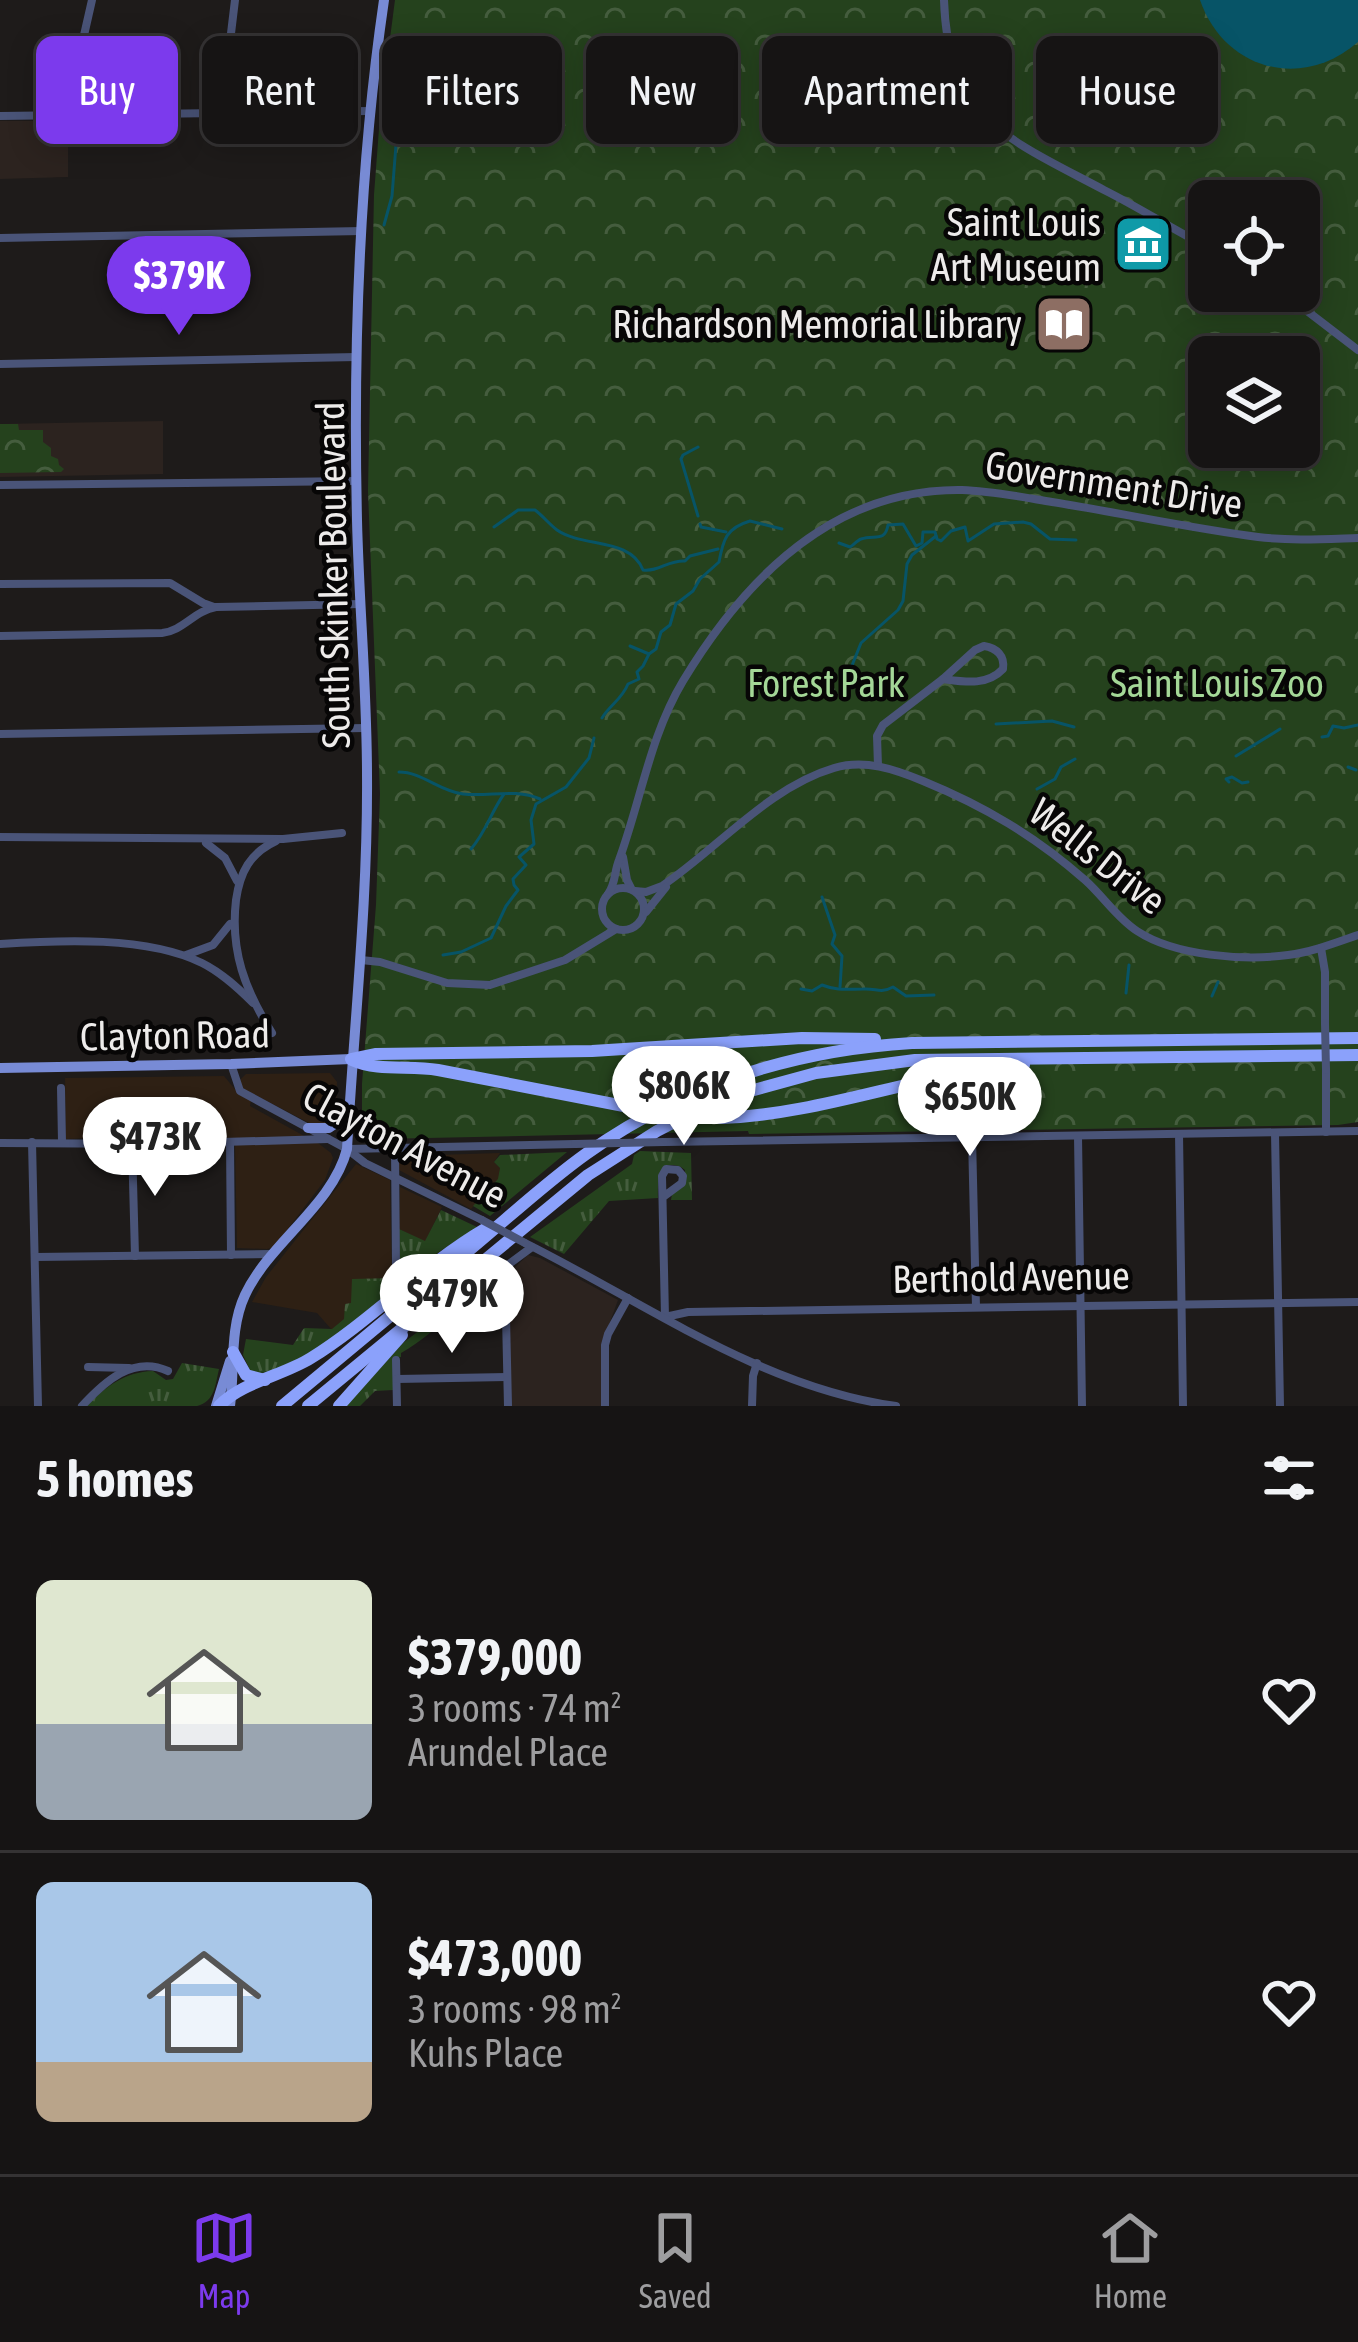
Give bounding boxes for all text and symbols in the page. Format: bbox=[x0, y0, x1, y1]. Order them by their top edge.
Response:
chip: Buy bbox=[36, 36, 178, 144]
chip: Rent bbox=[202, 36, 358, 144]
chip: Filters bbox=[382, 36, 562, 144]
chip: New bbox=[586, 36, 738, 144]
chip: Apartment bbox=[762, 36, 1012, 144]
chip: House bbox=[1036, 36, 1218, 144]
map controls bbox=[1188, 180, 1320, 468]
button: locate bbox=[1188, 180, 1320, 312]
place label: Saint Louis Art Museum bbox=[931, 200, 1101, 289]
museum icon: Saint Louis Art Museum bbox=[1112, 213, 1174, 275]
pin: $379K bbox=[95, 236, 263, 338]
text: $379K bbox=[134, 253, 224, 297]
library icon: Richardson Memorial Library bbox=[1033, 293, 1095, 355]
place label: Richardson Memorial Library bbox=[612, 302, 1022, 346]
button: layers bbox=[1188, 336, 1320, 468]
street label: South Skinker Boulevard bbox=[308, 401, 358, 749]
street label: Government Drive bbox=[982, 442, 1246, 526]
park label: Forest Park bbox=[747, 661, 905, 705]
park label: Saint Louis Zoo bbox=[1110, 661, 1324, 705]
street label: Wells Drive bbox=[1021, 789, 1175, 923]
street label: Clayton Road bbox=[80, 1011, 270, 1059]
pin: $806K bbox=[600, 1046, 768, 1148]
pin: $650K bbox=[886, 1057, 1054, 1159]
text: $806K bbox=[639, 1063, 729, 1107]
street label: Clayton Avenue bbox=[296, 1073, 514, 1217]
text: $650K bbox=[925, 1074, 1015, 1118]
pin: $473K bbox=[71, 1097, 239, 1199]
text: $473K bbox=[110, 1114, 200, 1158]
street label: Berthold Avenue bbox=[892, 1253, 1130, 1301]
pin: $479K bbox=[368, 1254, 536, 1356]
text: $479K bbox=[407, 1271, 497, 1315]
icon: filters bbox=[1256, 1445, 1322, 1511]
text: 5 homes bbox=[36, 1449, 194, 1508]
text: $379,000 bbox=[408, 1627, 582, 1686]
icon: home bbox=[132, 1628, 276, 1772]
icon: heart bbox=[1256, 1667, 1322, 1733]
text: 3 rooms · 74 m² bbox=[408, 1686, 622, 1730]
text: Arundel Place bbox=[408, 1730, 608, 1774]
text: $473,000 bbox=[408, 1928, 582, 1987]
icon: home bbox=[132, 1930, 276, 2074]
icon: heart bbox=[1256, 1969, 1322, 2035]
text: 3 rooms · 98 m² bbox=[408, 1987, 622, 2031]
text: Kuhs Place bbox=[408, 2031, 563, 2075]
tab: Map bbox=[191, 2205, 257, 2315]
tab: Saved bbox=[639, 2205, 712, 2315]
tab: Home bbox=[1094, 2205, 1167, 2315]

